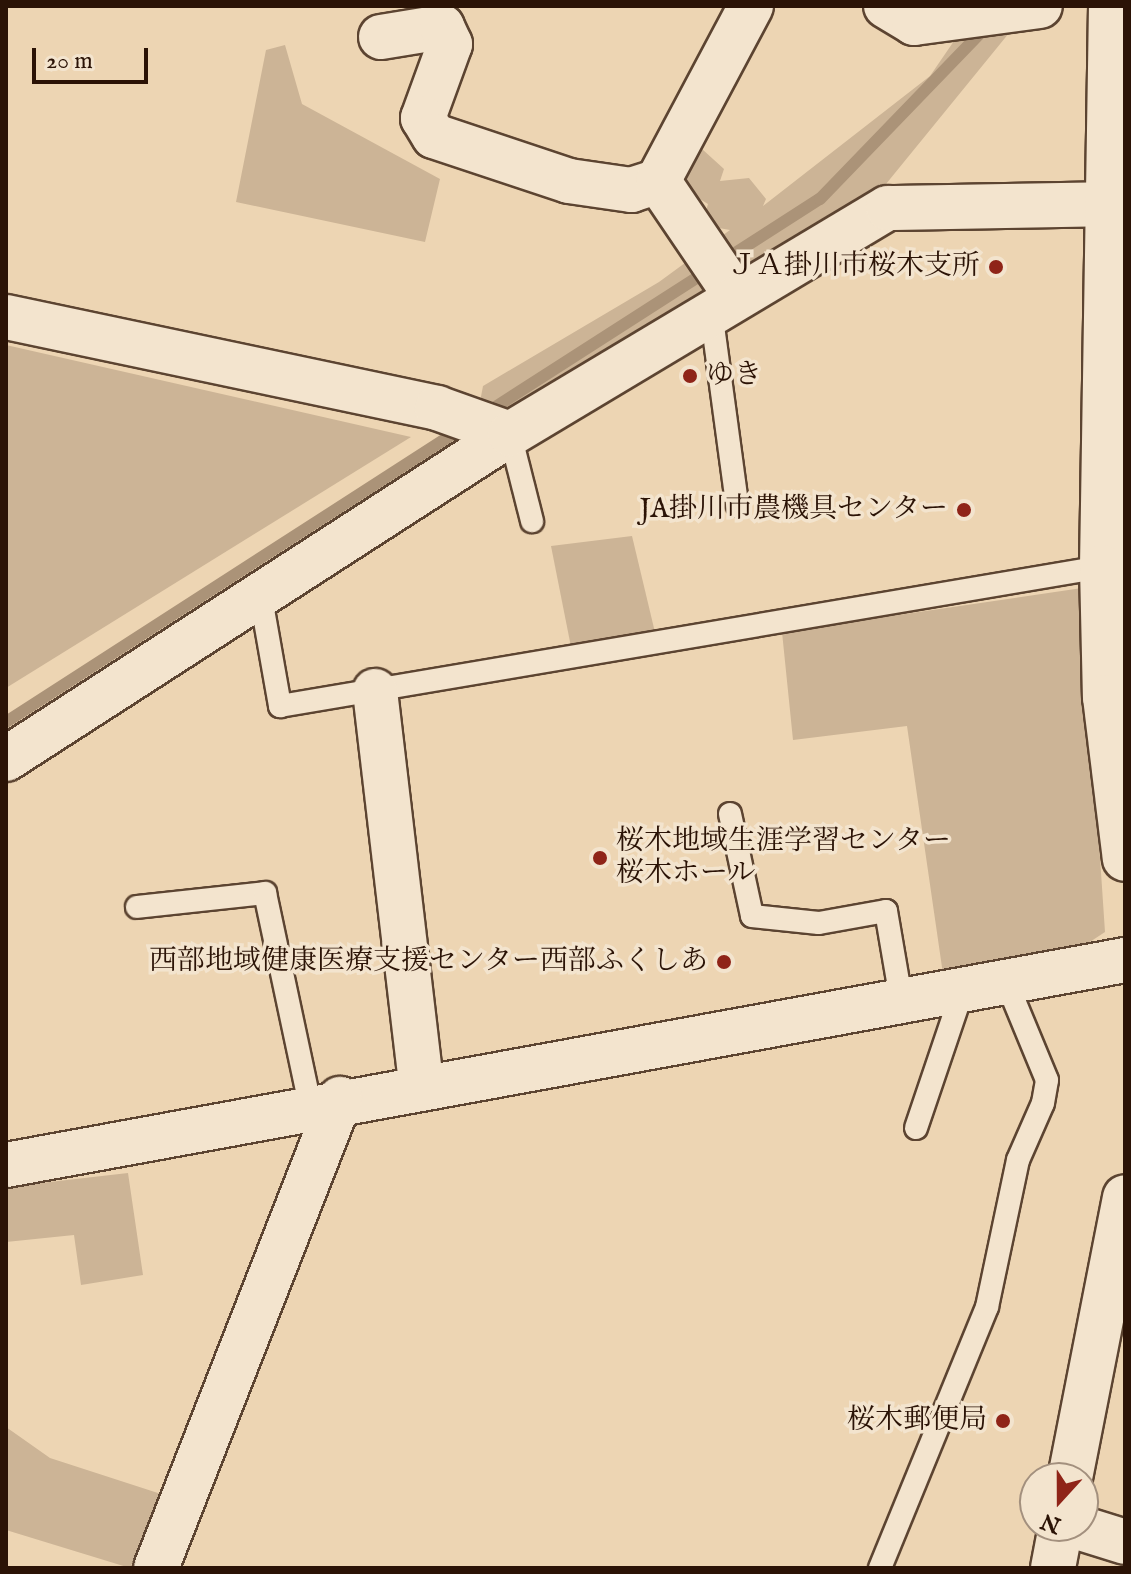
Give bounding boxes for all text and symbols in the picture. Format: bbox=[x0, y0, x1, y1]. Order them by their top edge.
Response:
scale bar bbox=[36, 32, 152, 82]
text: 20 m bbox=[46, 46, 93, 77]
place label: ＪＡ掛川市桜木支所 bbox=[728, 250, 980, 284]
marker: ＪＡ掛川市桜木支所 bbox=[987, 258, 1005, 276]
place label: ゆき bbox=[706, 359, 762, 393]
marker: ゆき bbox=[681, 367, 699, 385]
place label: JA掛川市農機具センター bbox=[638, 493, 948, 527]
marker: JA掛川市農機具センター bbox=[955, 501, 973, 519]
place label: 桜木地域生涯学習センター 桜木ホール bbox=[616, 825, 952, 891]
marker: 桜木地域生涯学習センター 桜木ホール bbox=[591, 849, 609, 867]
place label: 西部地域健康医療支援センター西部ふくしあ bbox=[148, 945, 708, 979]
marker: 西部地域健康医療支援センター西部ふくしあ bbox=[715, 953, 733, 971]
place label: 桜木郵便局 bbox=[847, 1404, 987, 1438]
marker: 桜木郵便局 bbox=[994, 1412, 1012, 1430]
north arrow bbox=[1019, 1462, 1099, 1542]
text: N bbox=[1037, 1506, 1065, 1539]

